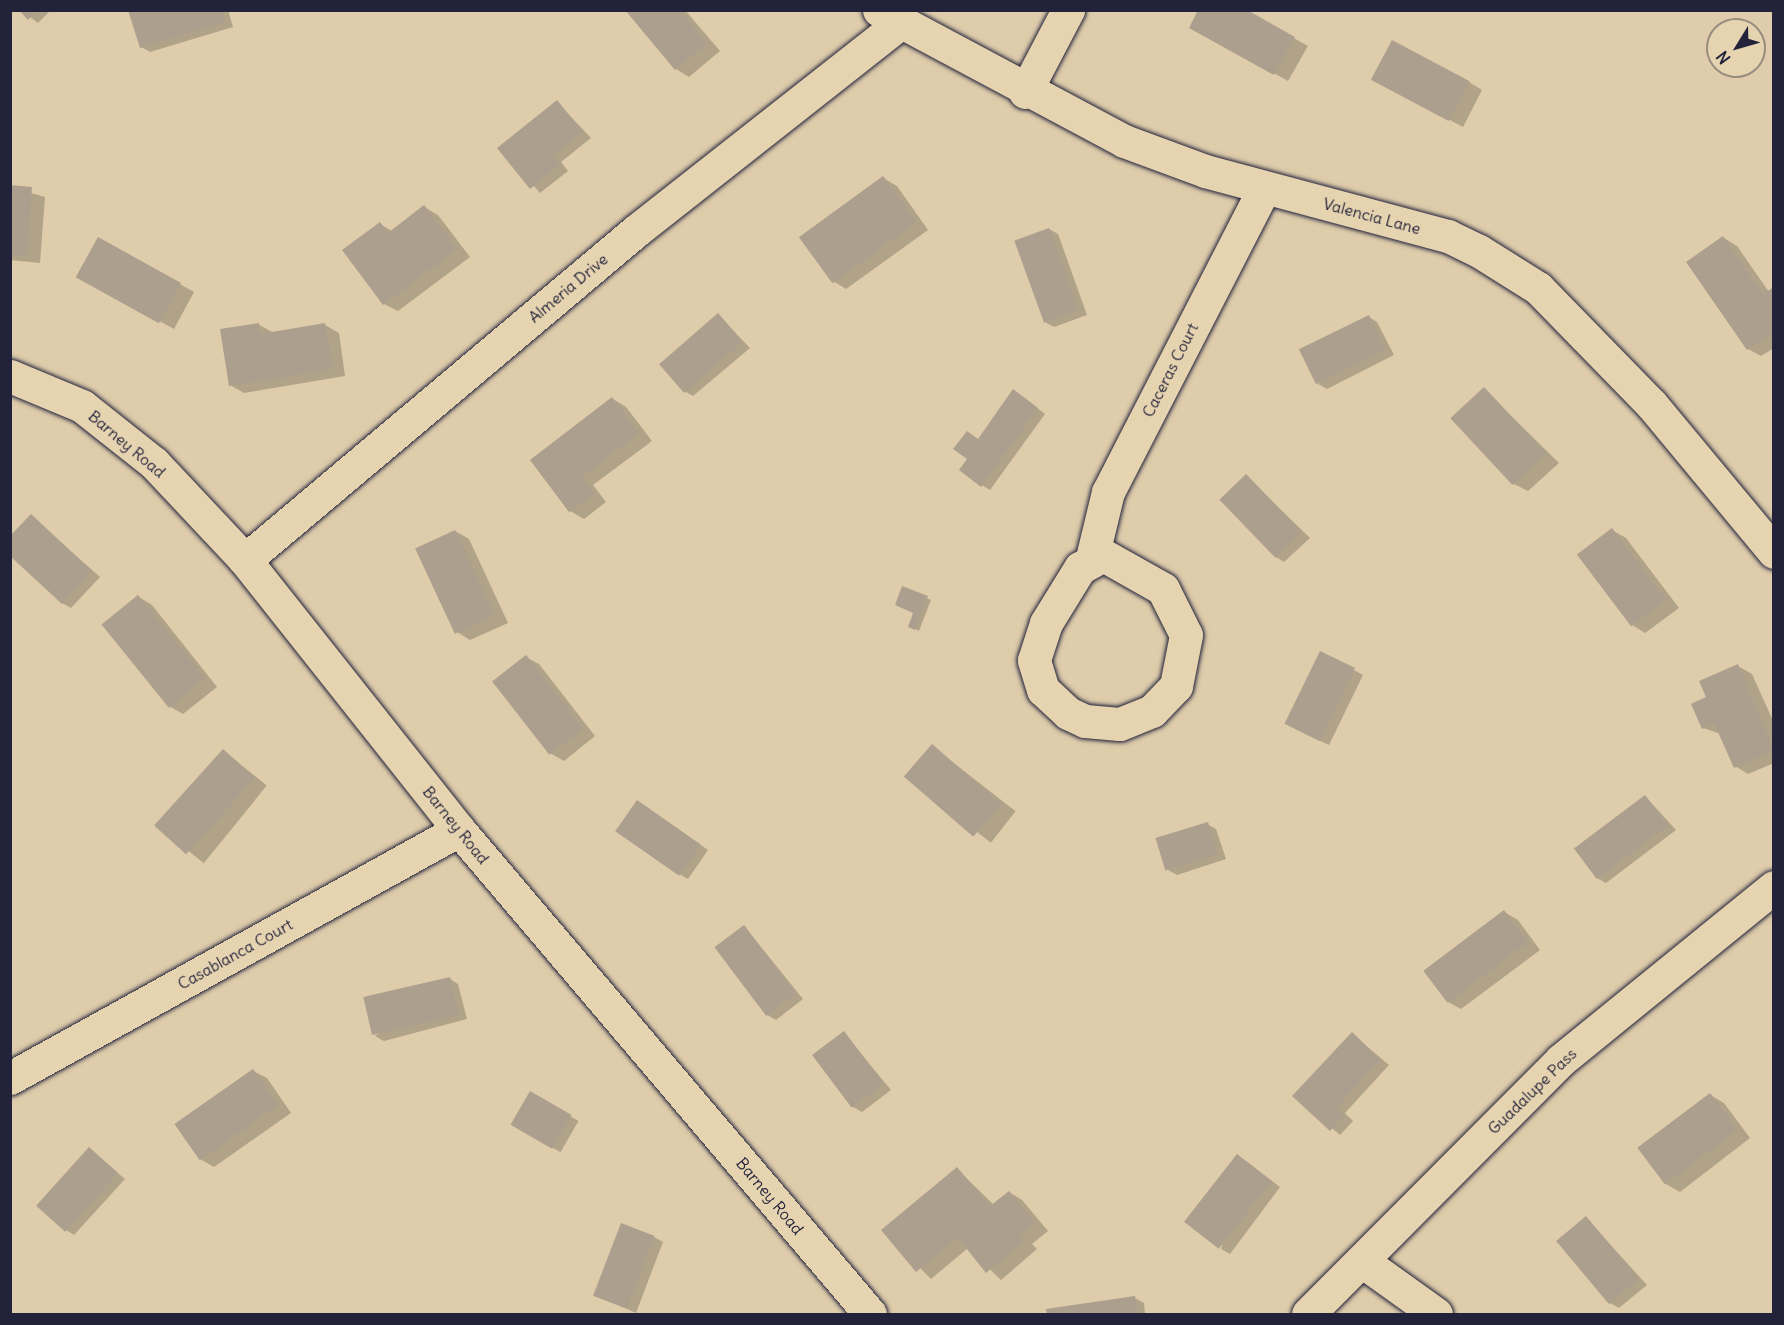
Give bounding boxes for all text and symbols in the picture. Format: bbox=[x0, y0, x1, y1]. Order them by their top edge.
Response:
north arrow bbox=[1706, 18, 1766, 78]
text: N bbox=[1712, 47, 1735, 68]
street label: Valencia Lane bbox=[1321, 194, 1423, 238]
street label: Almeria Drive bbox=[525, 249, 611, 327]
street label: Caceras Court bbox=[1138, 320, 1202, 420]
street label: Barney Road bbox=[85, 406, 169, 482]
street label: Barney Road bbox=[419, 782, 493, 868]
street label: Casablanca Court bbox=[174, 914, 296, 994]
street label: Guadalupe Pass bbox=[1484, 1044, 1580, 1138]
street label: Barney Road bbox=[732, 1154, 808, 1238]

